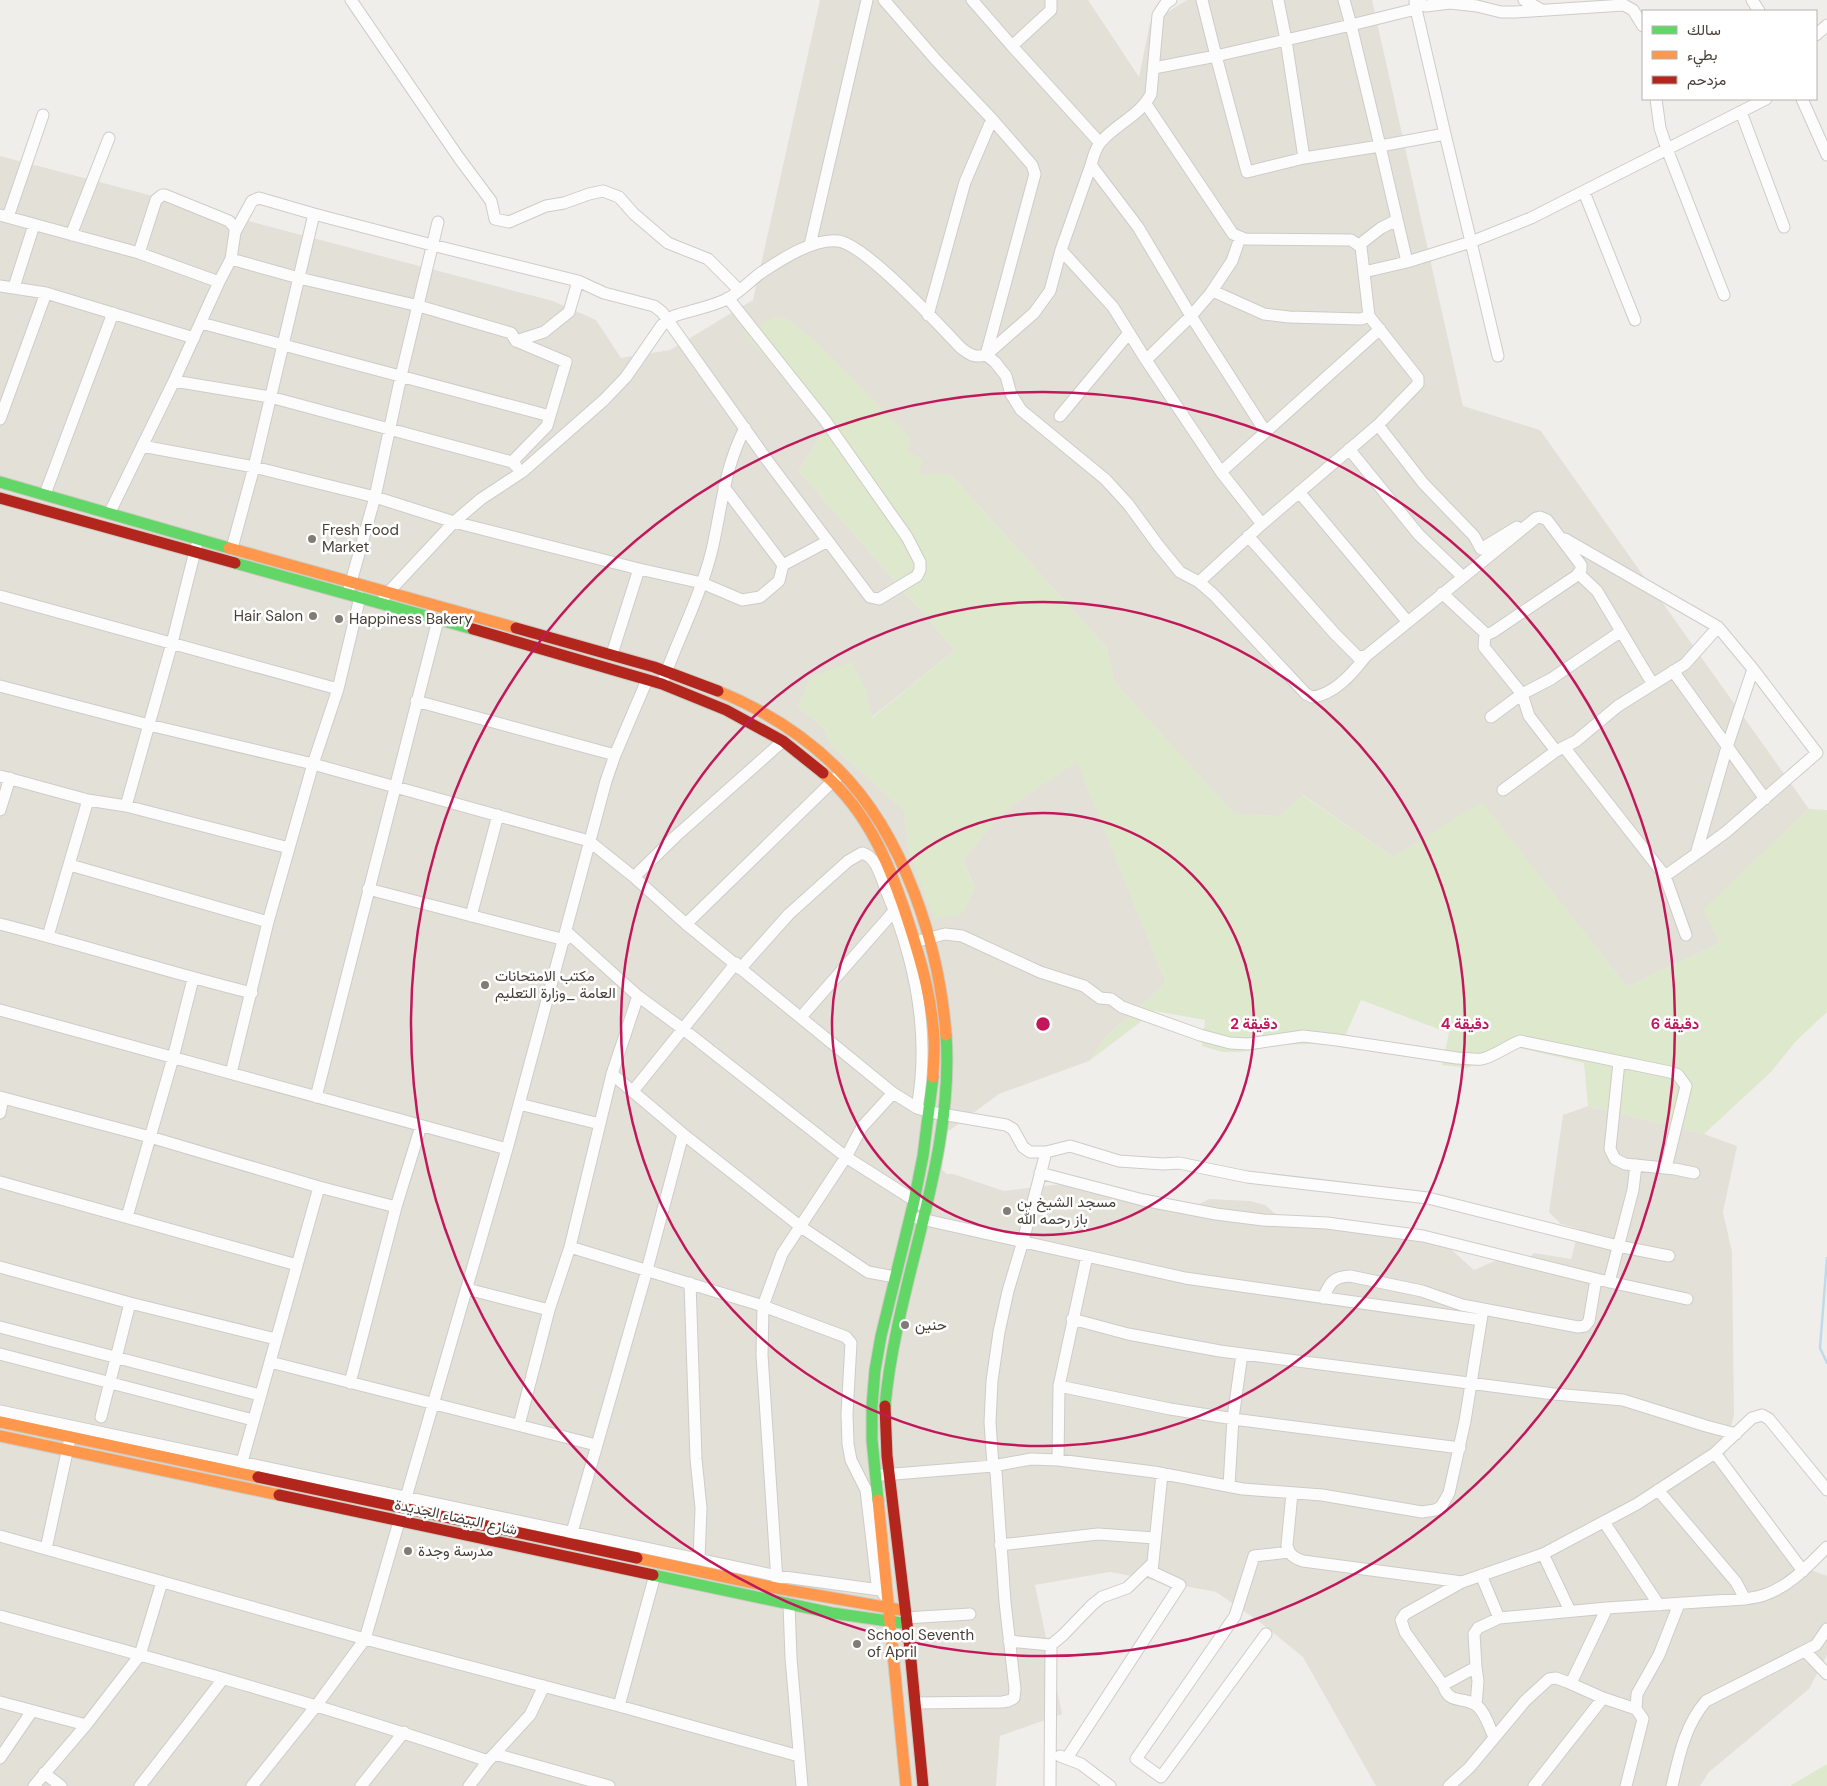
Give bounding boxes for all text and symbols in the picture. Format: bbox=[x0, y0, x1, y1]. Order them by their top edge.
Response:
legend bbox=[1642, 10, 1817, 100]
text: سالك bbox=[1687, 20, 1721, 40]
text: بطيء bbox=[1687, 45, 1717, 68]
text: مزدحم bbox=[1687, 70, 1726, 90]
place label: Fresh Food Market bbox=[322, 520, 399, 557]
marker: Fresh Food Market bbox=[306, 533, 318, 545]
place label: Hair Salon bbox=[234, 606, 303, 626]
place label: Happiness Bakery bbox=[349, 609, 473, 629]
marker: Hair Salon bbox=[307, 610, 319, 622]
marker: Happiness Bakery bbox=[333, 613, 345, 625]
place label: مكتب الامتحانات العامة _وزارة التعليم bbox=[495, 966, 616, 1003]
marker: مكتب الامتحانات العامة _وزارة التعليم bbox=[479, 979, 491, 991]
text: 2 دقيقة bbox=[1230, 1014, 1278, 1034]
text: 4 دقيقة bbox=[1441, 1014, 1489, 1034]
text: 6 دقيقة bbox=[1651, 1014, 1699, 1034]
centre of rings bbox=[1034, 1015, 1052, 1033]
place label: مسجد الشيخ بن باز رحمه الله bbox=[1017, 1192, 1116, 1229]
marker: مسجد الشيخ بن باز رحمه الله bbox=[1001, 1205, 1013, 1217]
place label: حنين bbox=[915, 1315, 947, 1335]
marker: حنين bbox=[899, 1319, 911, 1331]
street label: شارع البيضاء الجديدة bbox=[393, 1494, 519, 1541]
place label: مدرسة وجدة bbox=[418, 1541, 493, 1561]
marker: مدرسة وجدة bbox=[402, 1545, 414, 1557]
place label: School Seventh of April bbox=[867, 1625, 974, 1662]
marker: School Seventh of April bbox=[851, 1638, 863, 1650]

